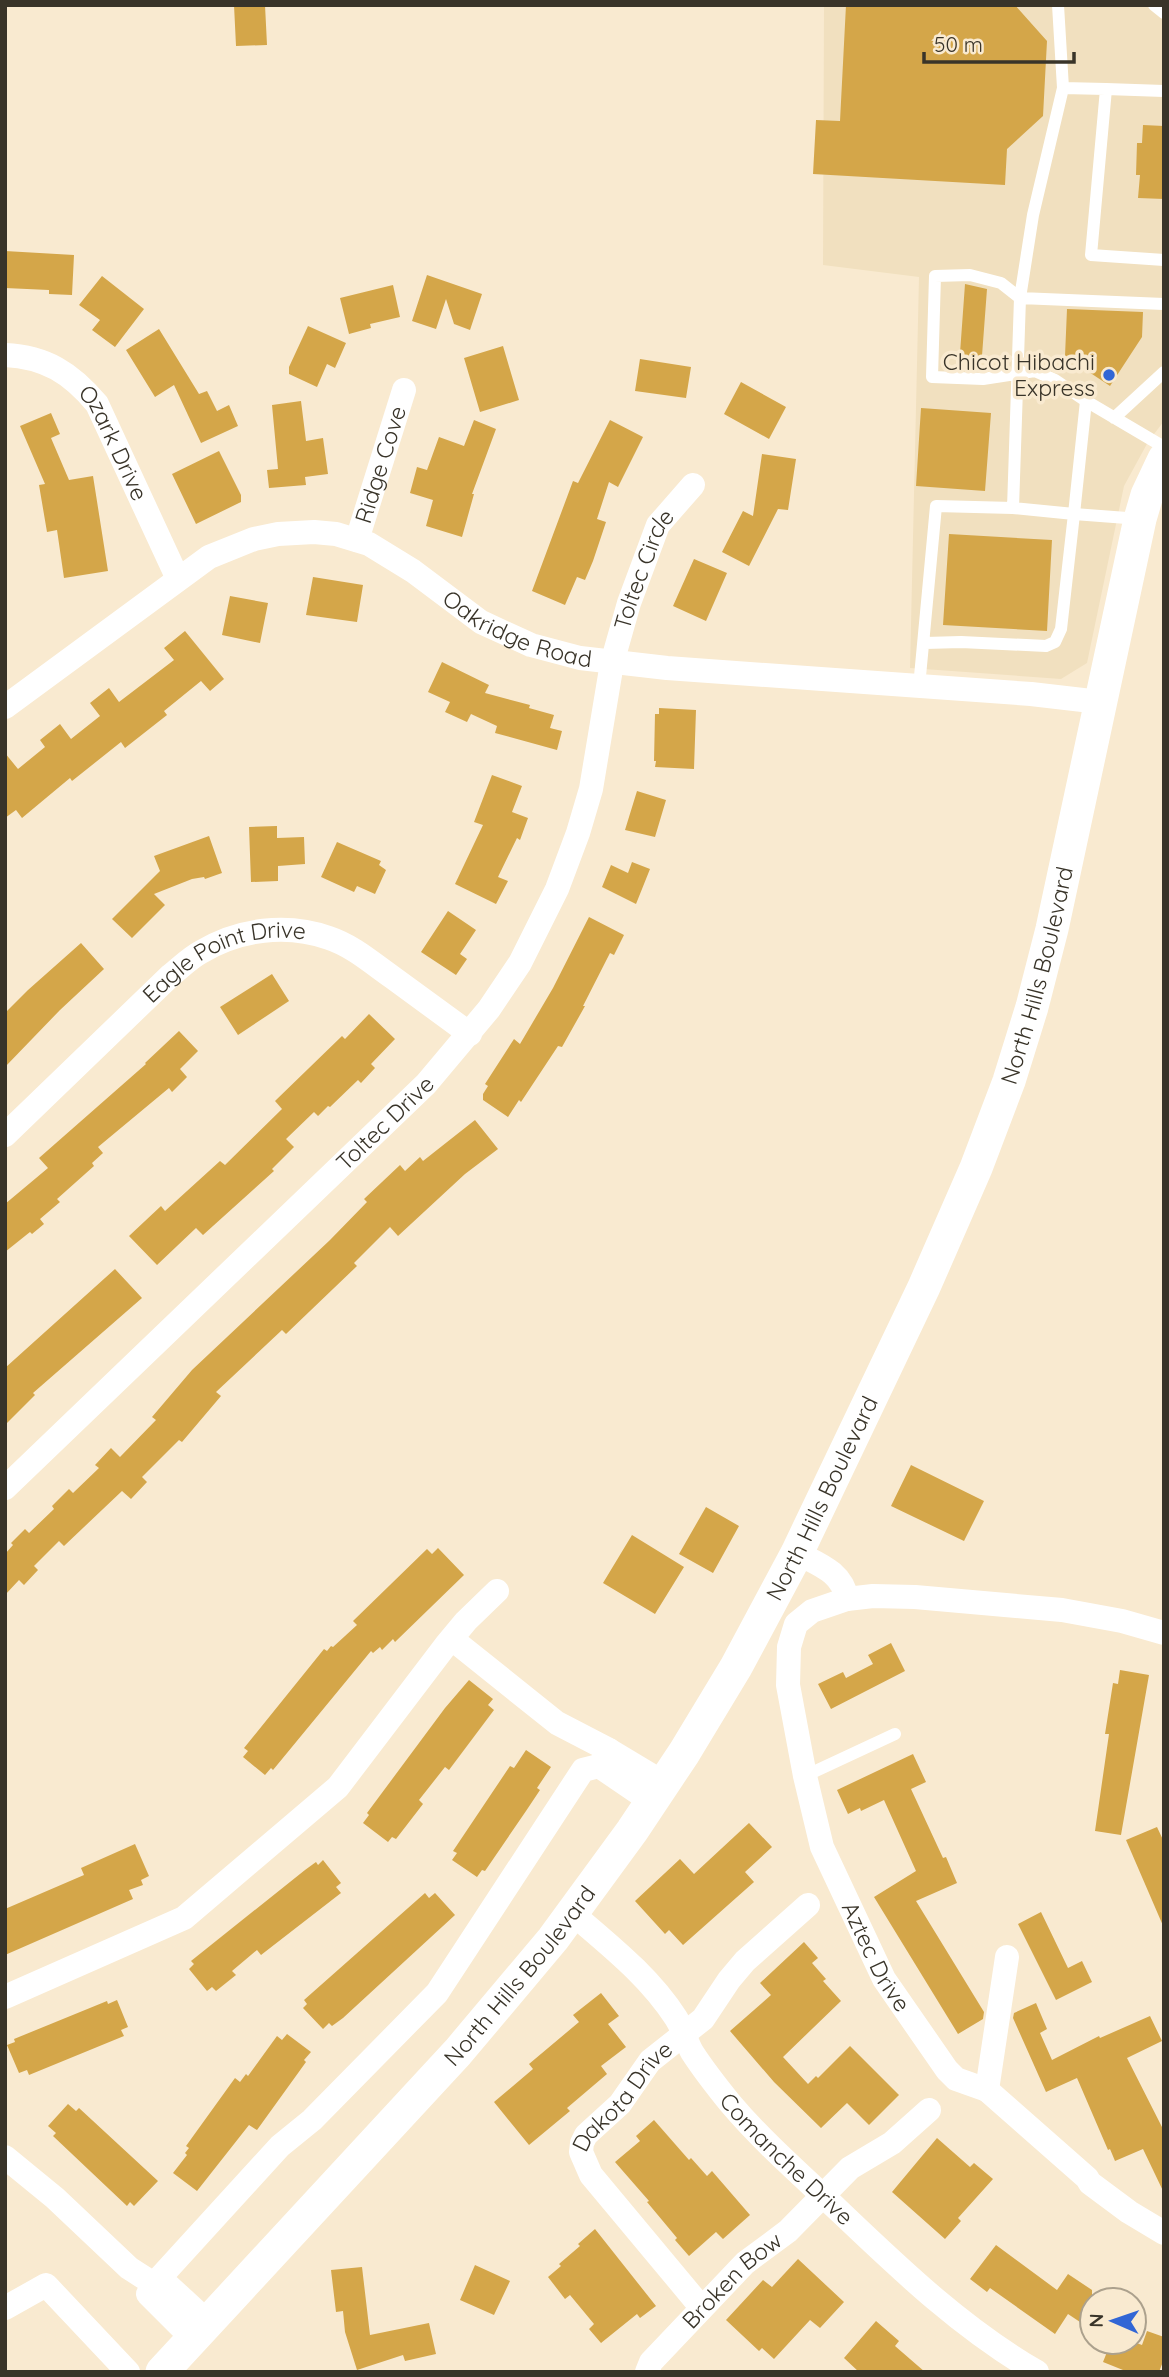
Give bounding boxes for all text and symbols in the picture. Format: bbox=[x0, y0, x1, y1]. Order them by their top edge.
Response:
scale bar bbox=[924, 21, 1074, 65]
text: 50 m bbox=[934, 31, 983, 57]
place label: Chicot Hibachi Express bbox=[943, 347, 1095, 402]
marker: Chicot Hibachi Express bbox=[1101, 367, 1117, 383]
street label: Ozark Drive bbox=[73, 378, 155, 505]
street label: Ridge Cove bbox=[348, 402, 412, 527]
street label: Toltec Circle bbox=[607, 502, 680, 633]
street label: Oakridge Road bbox=[437, 583, 593, 673]
street label: North Hills Boulevard bbox=[994, 864, 1079, 1088]
street label: Eagle Point Drive bbox=[136, 915, 308, 1009]
street label: Toltec Drive bbox=[330, 1069, 440, 1176]
street label: North Hills Boulevard bbox=[759, 1391, 884, 1605]
street label: North Hills Boulevard bbox=[437, 1880, 601, 2072]
street label: Aztec Drive bbox=[836, 1897, 917, 2017]
street label: Dakota Drive bbox=[565, 2034, 678, 2156]
street label: Comanche Drive bbox=[713, 2087, 860, 2231]
street label: Broken Bow bbox=[675, 2226, 788, 2334]
north arrow bbox=[1078, 2286, 1148, 2356]
text: N bbox=[1084, 2313, 1108, 2328]

